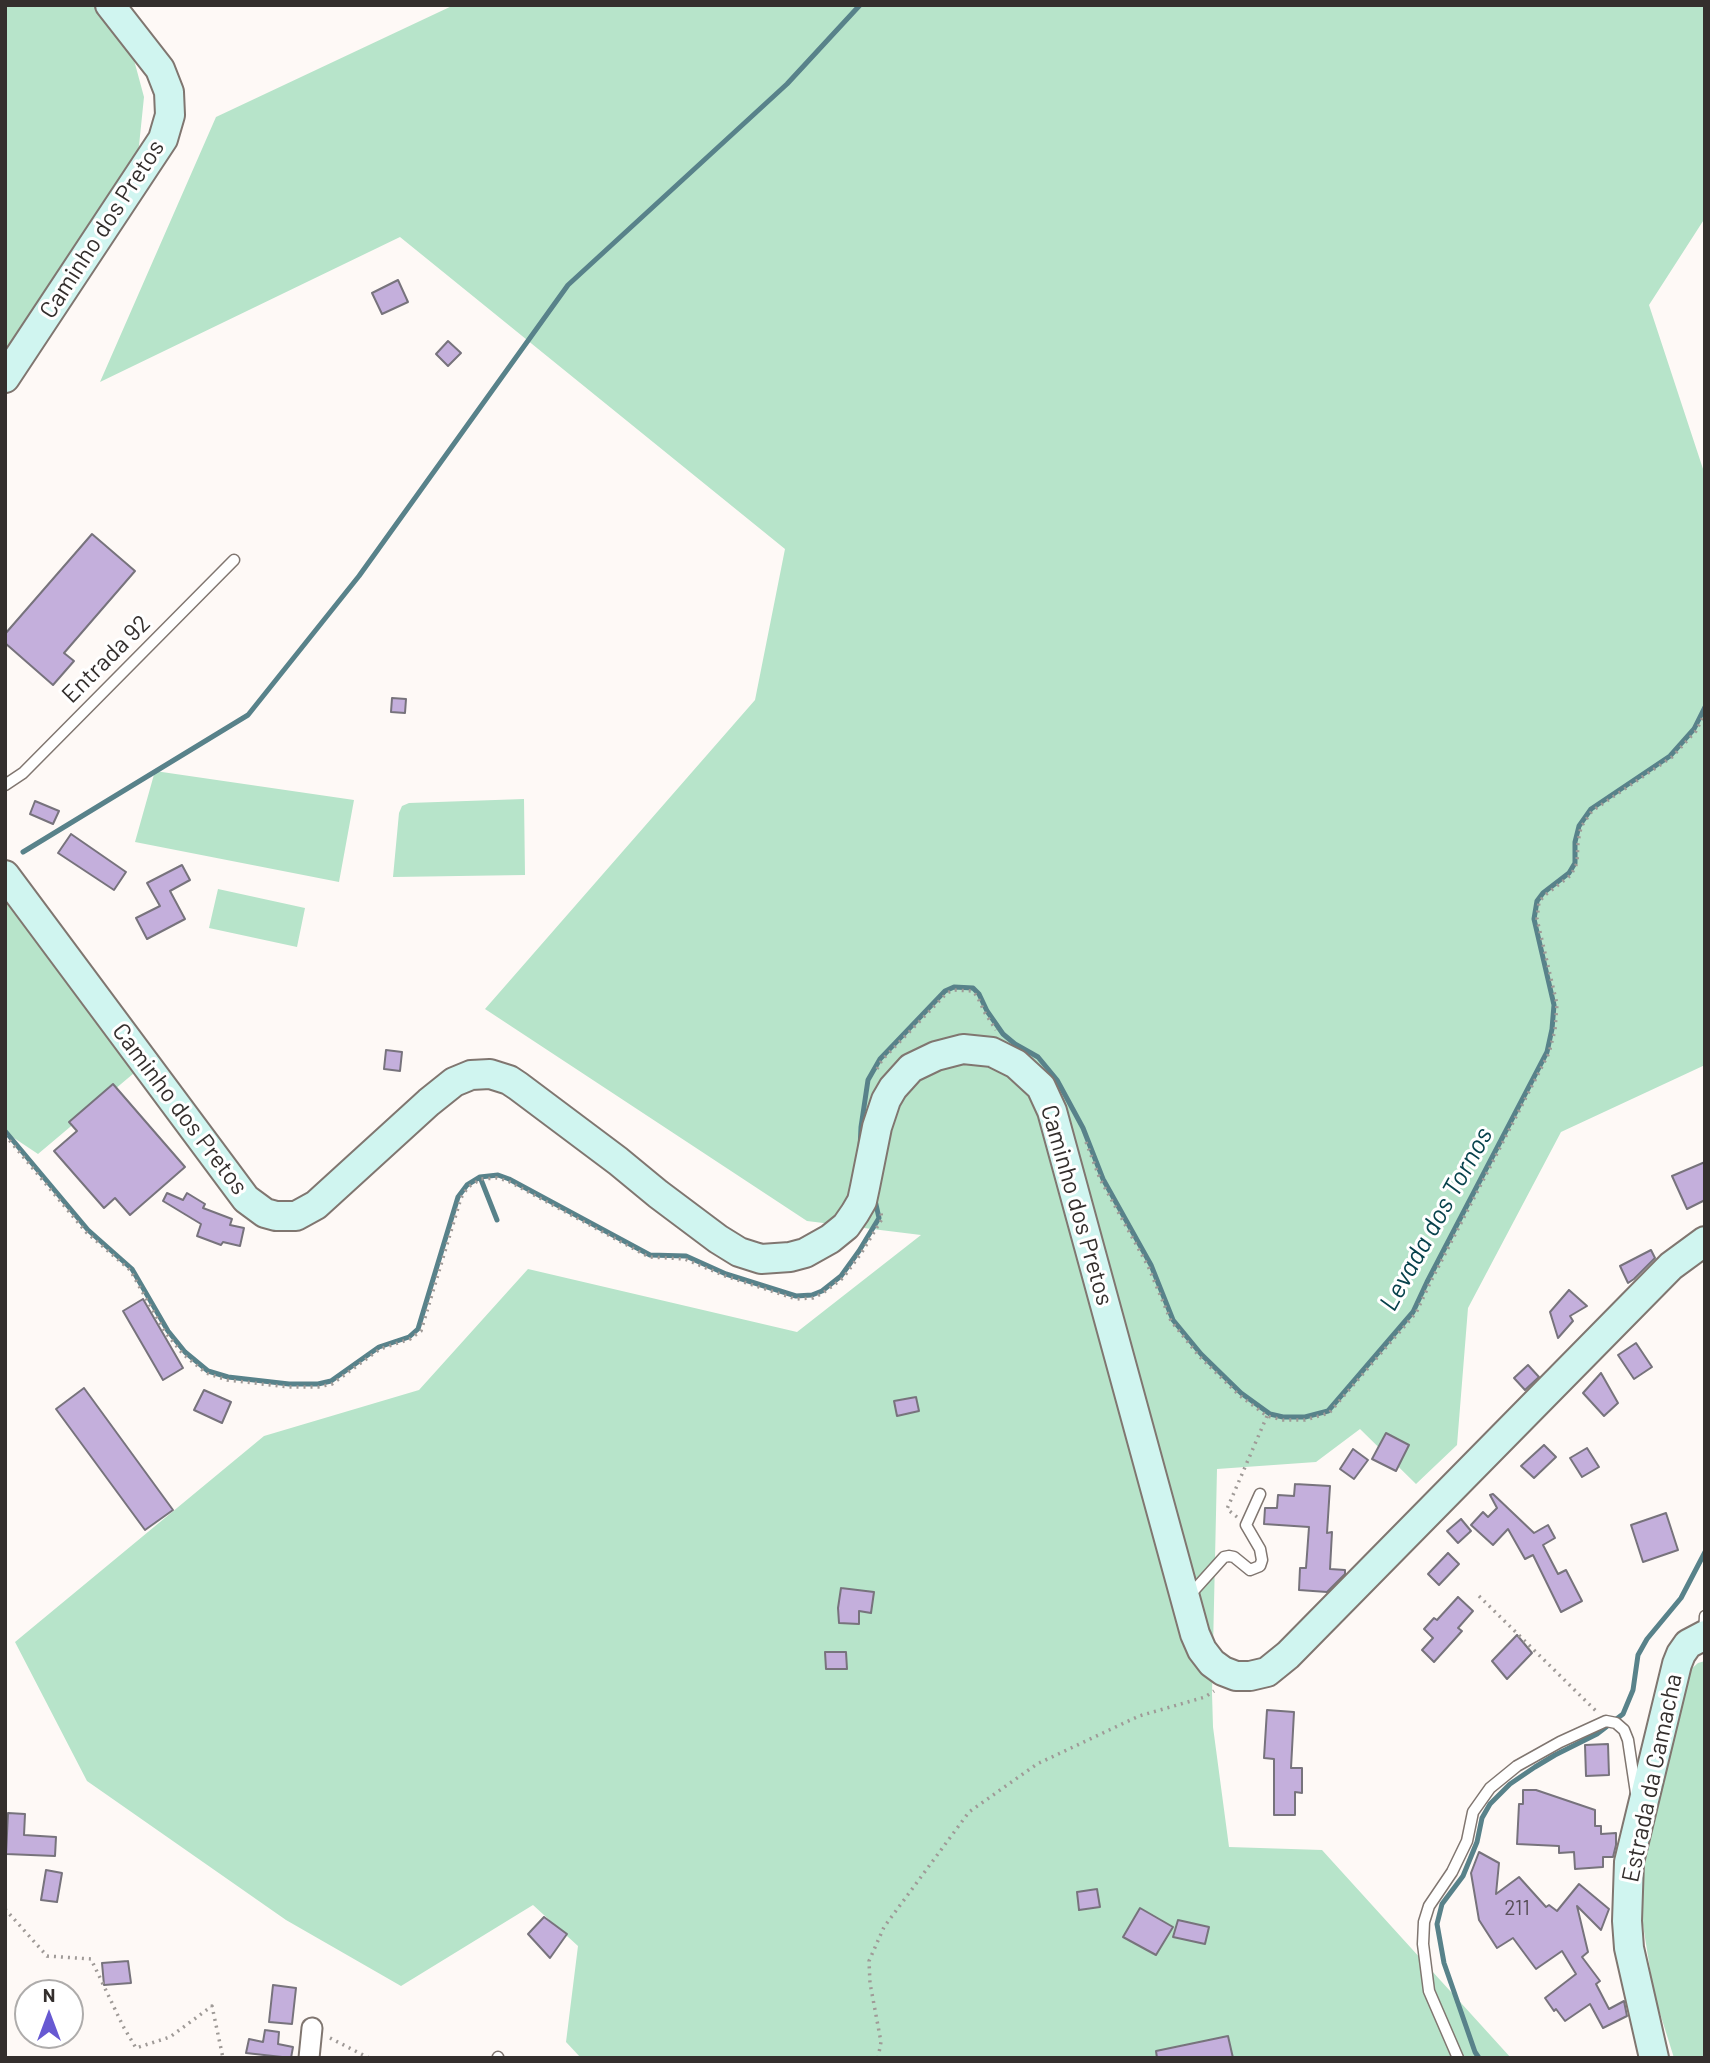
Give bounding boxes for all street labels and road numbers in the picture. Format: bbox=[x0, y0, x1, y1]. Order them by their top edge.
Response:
street label: Caminho dos Pretos bbox=[34, 134, 170, 324]
street label: Entrada 92 bbox=[56, 609, 156, 709]
street label: Caminho dos Pretos bbox=[106, 1018, 254, 1200]
street label: Caminho dos Pretos bbox=[1035, 1101, 1119, 1309]
street label: Estrada da Camacha bbox=[1616, 1671, 1688, 1885]

